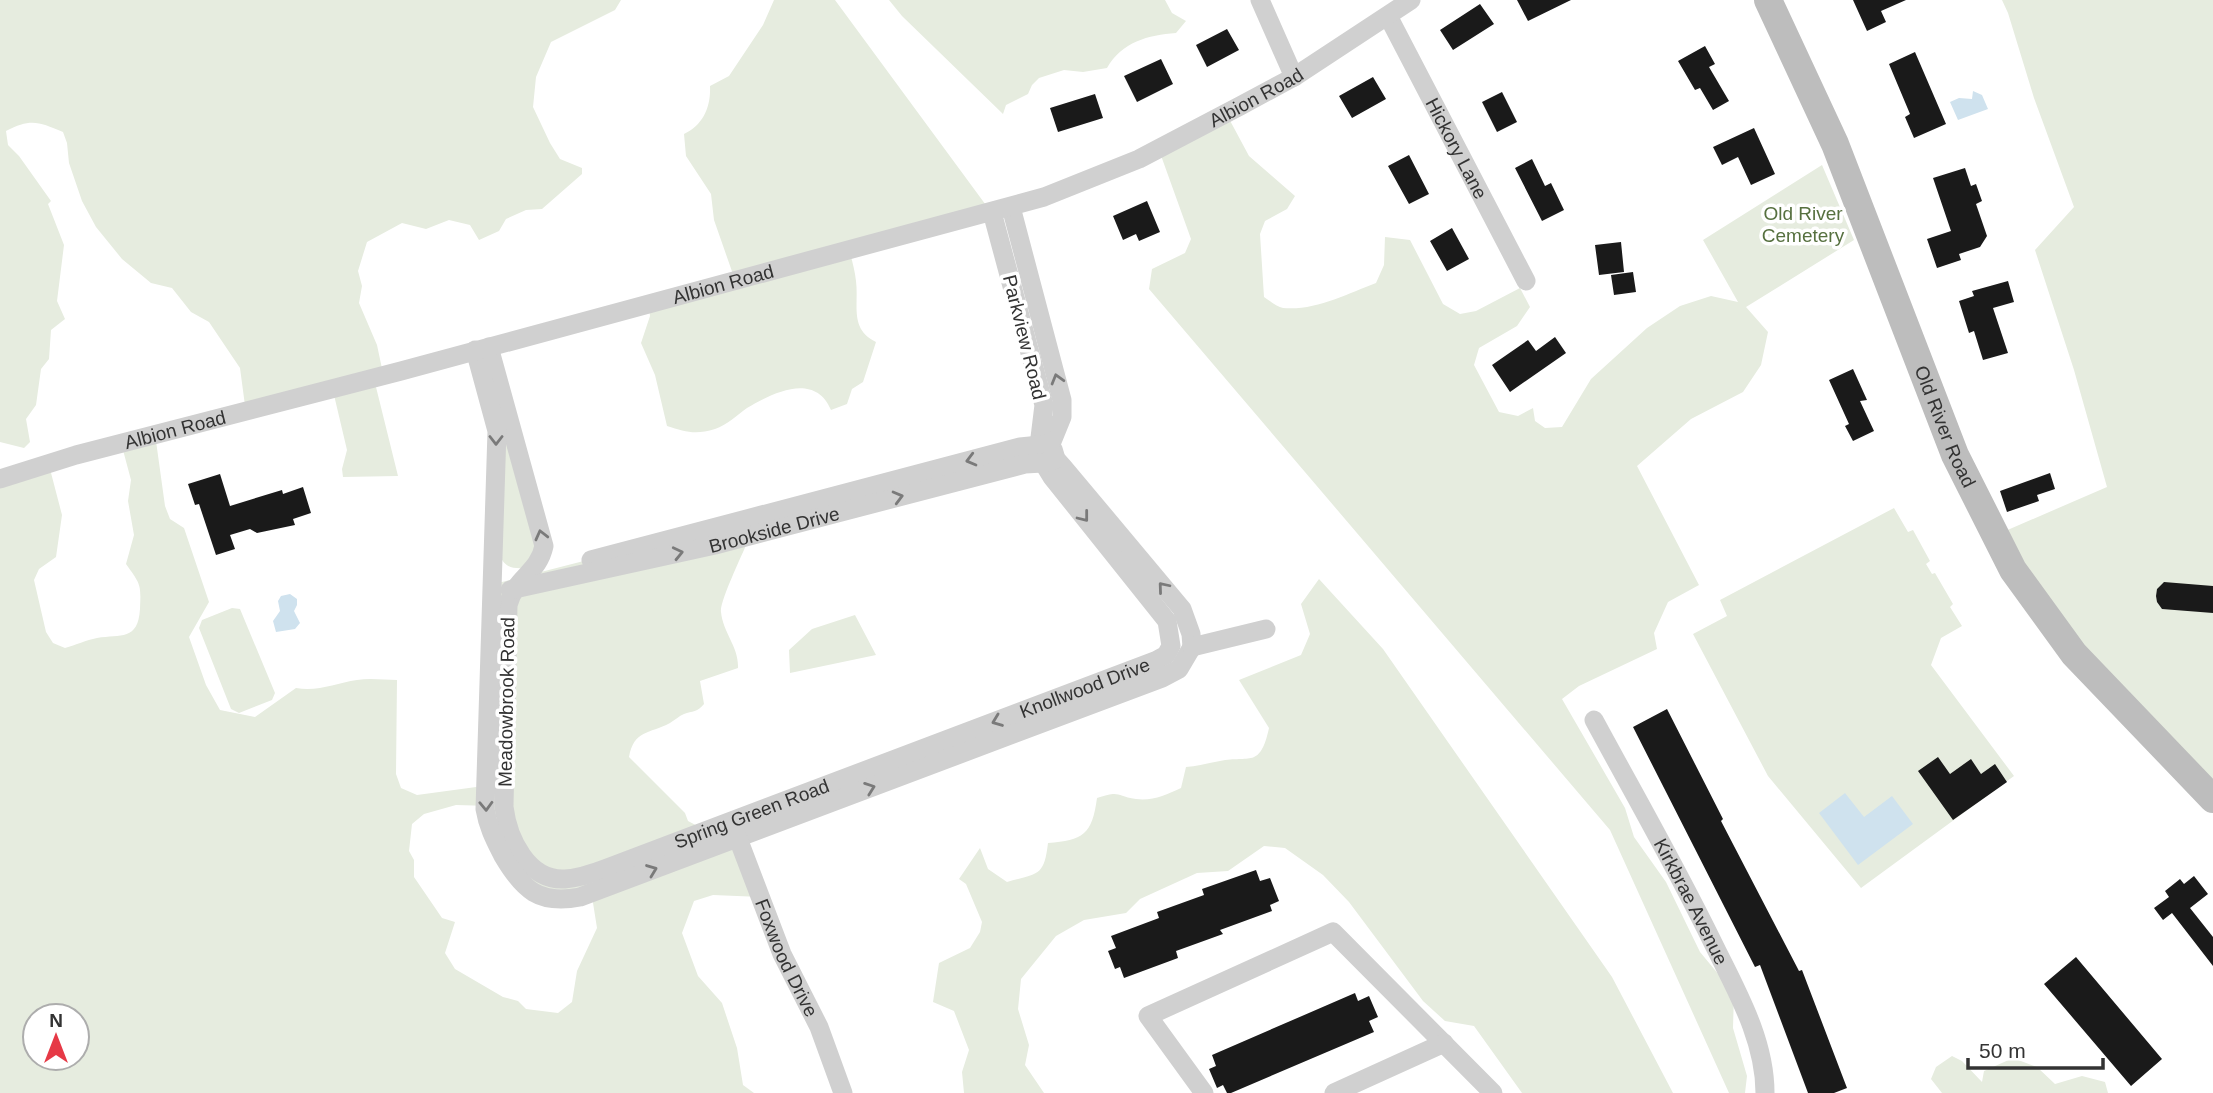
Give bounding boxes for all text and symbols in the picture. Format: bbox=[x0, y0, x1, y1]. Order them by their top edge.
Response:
street label: Albion Road bbox=[1206, 64, 1307, 131]
street label: Hickory Lane bbox=[1421, 94, 1491, 202]
park label: Old River Cemetery bbox=[1762, 203, 1845, 246]
street label: Albion Road bbox=[670, 261, 776, 308]
street label: Parkview Road bbox=[999, 273, 1050, 402]
street label: Old River Road bbox=[1910, 363, 1980, 491]
one-way arrow bbox=[1050, 373, 1065, 385]
street label: Albion Road bbox=[122, 407, 228, 453]
one-way arrow bbox=[488, 435, 504, 446]
one-way arrow bbox=[965, 452, 977, 466]
one-way arrow bbox=[892, 491, 904, 505]
street label: Brookside Drive bbox=[707, 503, 842, 557]
one-way arrow bbox=[1076, 509, 1088, 522]
one-way arrow bbox=[535, 529, 549, 541]
one-way arrow bbox=[672, 547, 684, 561]
one-way arrow bbox=[1159, 583, 1172, 595]
street label: Meadowbrook Road bbox=[495, 617, 518, 787]
street label: Knollwood Drive bbox=[1017, 654, 1153, 722]
one-way arrow bbox=[991, 713, 1004, 727]
street label: Spring Green Road bbox=[671, 775, 832, 853]
one-way arrow bbox=[864, 783, 876, 797]
one-way arrow bbox=[479, 801, 494, 812]
street label: Kirkbrae Avenue bbox=[1650, 835, 1732, 968]
one-way arrow bbox=[646, 864, 658, 878]
street label: Foxwood Drive bbox=[751, 896, 822, 1020]
north arrow bbox=[21, 1002, 91, 1072]
text: N bbox=[49, 1010, 63, 1031]
scale bar bbox=[1968, 1026, 2103, 1070]
text: 50 m bbox=[1979, 1039, 2026, 1062]

